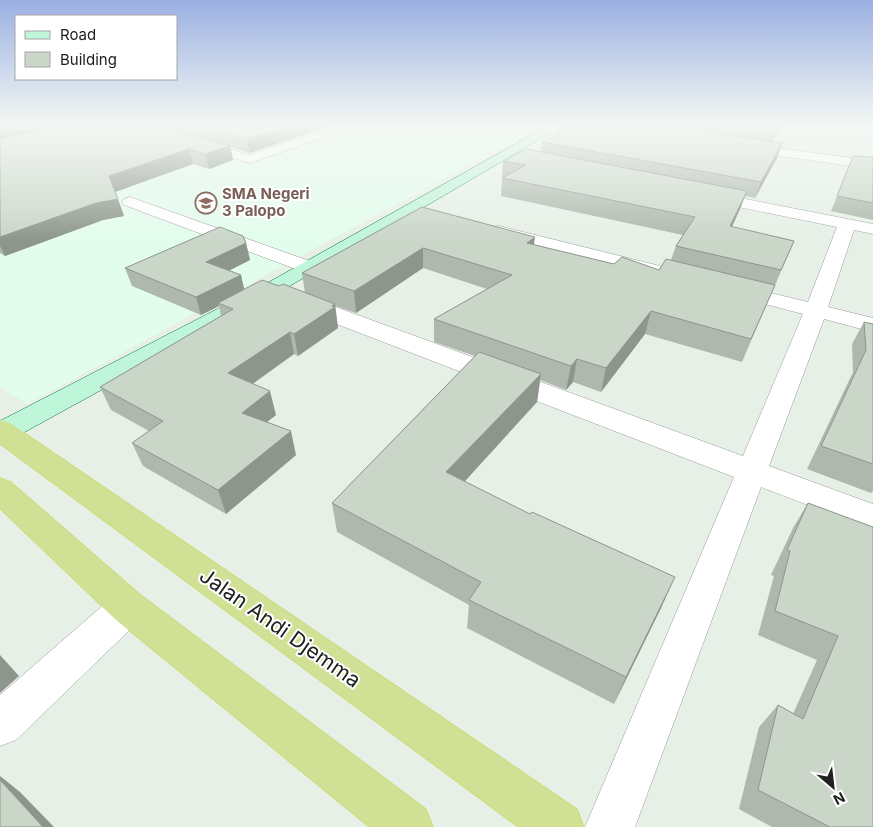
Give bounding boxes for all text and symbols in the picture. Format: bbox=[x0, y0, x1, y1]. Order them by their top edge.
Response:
legend bbox=[15, 15, 178, 80]
text: Road bbox=[60, 25, 96, 44]
text: Building bbox=[60, 50, 117, 69]
place label: SMA Negeri 3 Palopo bbox=[222, 184, 310, 220]
school or university icon: SMA Negeri 3 Palopo bbox=[194, 191, 218, 215]
street label: Jalan Andi Djemma bbox=[195, 563, 366, 693]
north arrow bbox=[808, 762, 858, 812]
text: N bbox=[831, 789, 848, 809]

